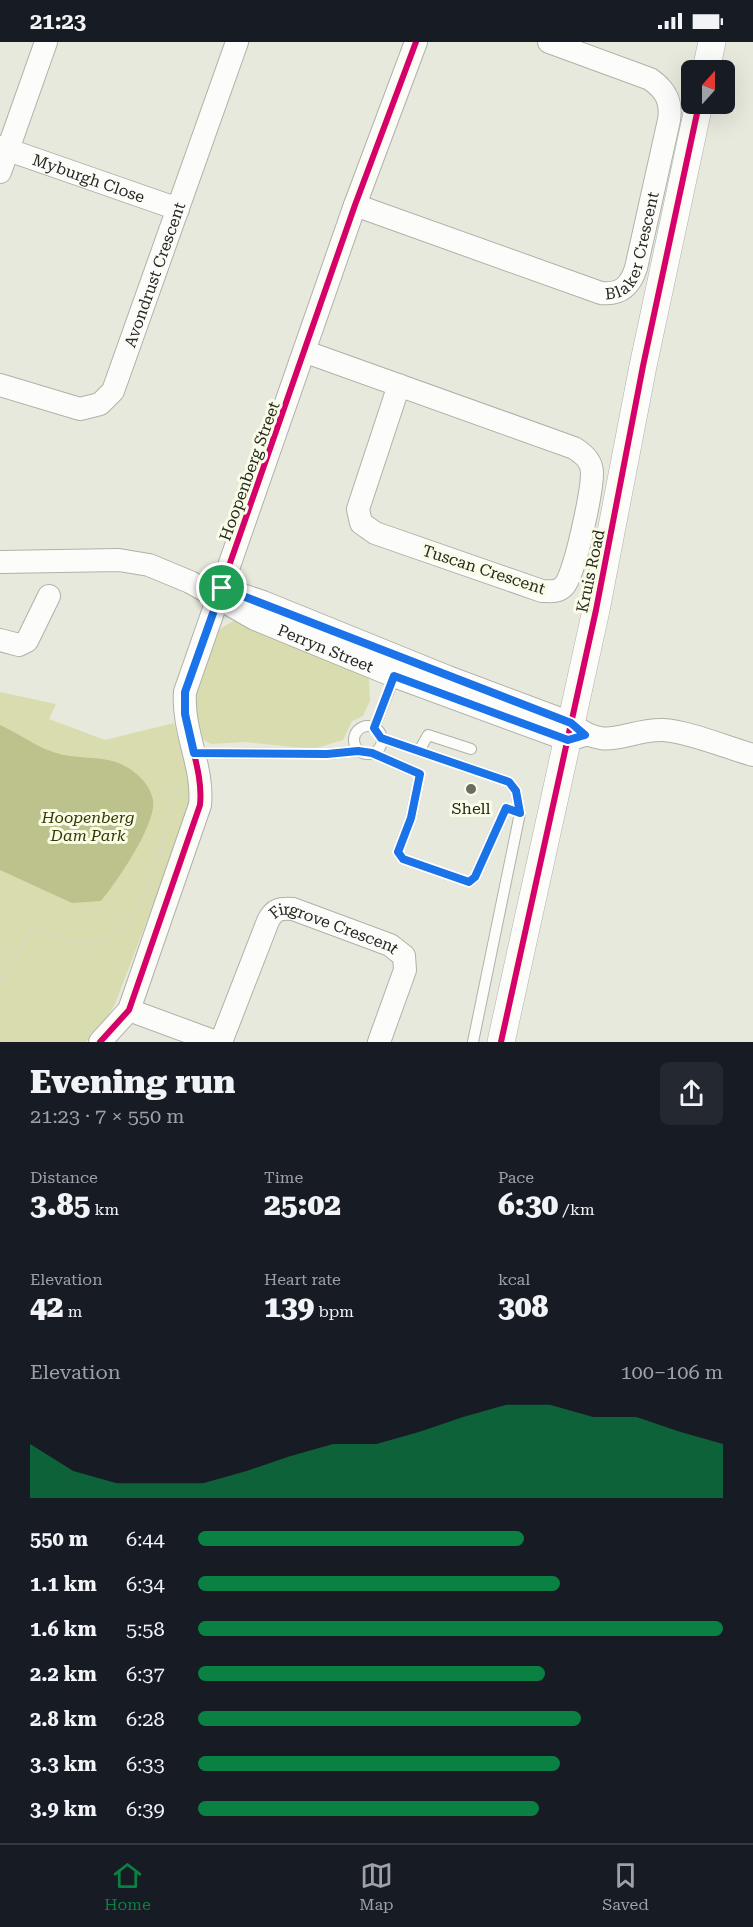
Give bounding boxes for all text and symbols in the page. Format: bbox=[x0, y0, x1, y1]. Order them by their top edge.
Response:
text: 21:23 bbox=[30, 9, 86, 34]
north arrow bbox=[681, 60, 735, 114]
map controls bbox=[681, 60, 735, 114]
street label: Myburgh Close bbox=[30, 150, 147, 207]
street label: Blaker Crescent bbox=[604, 190, 663, 304]
street label: Avondrust Crescent bbox=[120, 200, 189, 350]
street label: Hoopenberg Street bbox=[215, 399, 283, 543]
street label: Kruis Road bbox=[572, 528, 609, 614]
street label: Tuscan Crescent bbox=[420, 541, 548, 598]
pin bbox=[196, 562, 247, 613]
icon: arrive bbox=[205, 571, 238, 604]
street label: Perryn Street bbox=[275, 620, 376, 677]
marker: Shell bbox=[464, 782, 478, 796]
place label: Shell bbox=[452, 799, 490, 818]
park label: Hoopenberg Dam Park bbox=[40, 808, 135, 845]
street label: Firgrove Crescent bbox=[265, 899, 402, 958]
text: Evening run bbox=[30, 1062, 235, 1101]
button: share bbox=[660, 1062, 723, 1125]
text: 21:23 · 7 × 550 m bbox=[30, 1104, 185, 1128]
text: Distance bbox=[30, 1168, 98, 1187]
text: Time bbox=[264, 1168, 303, 1187]
text: Pace bbox=[498, 1168, 534, 1187]
text: 3.85 bbox=[30, 1187, 90, 1222]
text: 25:02 bbox=[264, 1187, 341, 1222]
text: 6:30 bbox=[498, 1187, 558, 1222]
text: km bbox=[90, 1200, 119, 1219]
text: /km bbox=[558, 1200, 595, 1219]
text: Elevation bbox=[30, 1270, 103, 1289]
text: Heart rate bbox=[264, 1270, 341, 1289]
text: kcal bbox=[498, 1270, 530, 1289]
text: 42 bbox=[30, 1289, 64, 1324]
text: 139 bbox=[264, 1289, 314, 1324]
text: 308 bbox=[498, 1289, 548, 1324]
text: m bbox=[64, 1302, 82, 1321]
text: bpm bbox=[314, 1302, 354, 1321]
text: Elevation bbox=[30, 1360, 121, 1384]
text: 100–106 m bbox=[620, 1360, 723, 1384]
text: 550 m bbox=[30, 1527, 88, 1551]
text: 6:44 bbox=[126, 1527, 165, 1551]
text: 1.1 km bbox=[30, 1572, 97, 1596]
text: 6:34 bbox=[126, 1572, 165, 1596]
text: 1.6 km bbox=[30, 1617, 97, 1641]
text: 5:58 bbox=[126, 1617, 165, 1641]
text: 2.2 km bbox=[30, 1662, 97, 1686]
text: 6:37 bbox=[126, 1662, 165, 1686]
text: 2.8 km bbox=[30, 1707, 97, 1731]
text: 6:28 bbox=[126, 1707, 165, 1731]
text: 3.3 km bbox=[30, 1752, 97, 1776]
text: 6:33 bbox=[126, 1752, 165, 1776]
text: 3.9 km bbox=[30, 1797, 97, 1821]
text: 6:39 bbox=[126, 1797, 165, 1821]
tab: Home bbox=[104, 1859, 151, 1914]
tab: Map bbox=[359, 1859, 394, 1914]
tab: Saved bbox=[602, 1859, 649, 1914]

